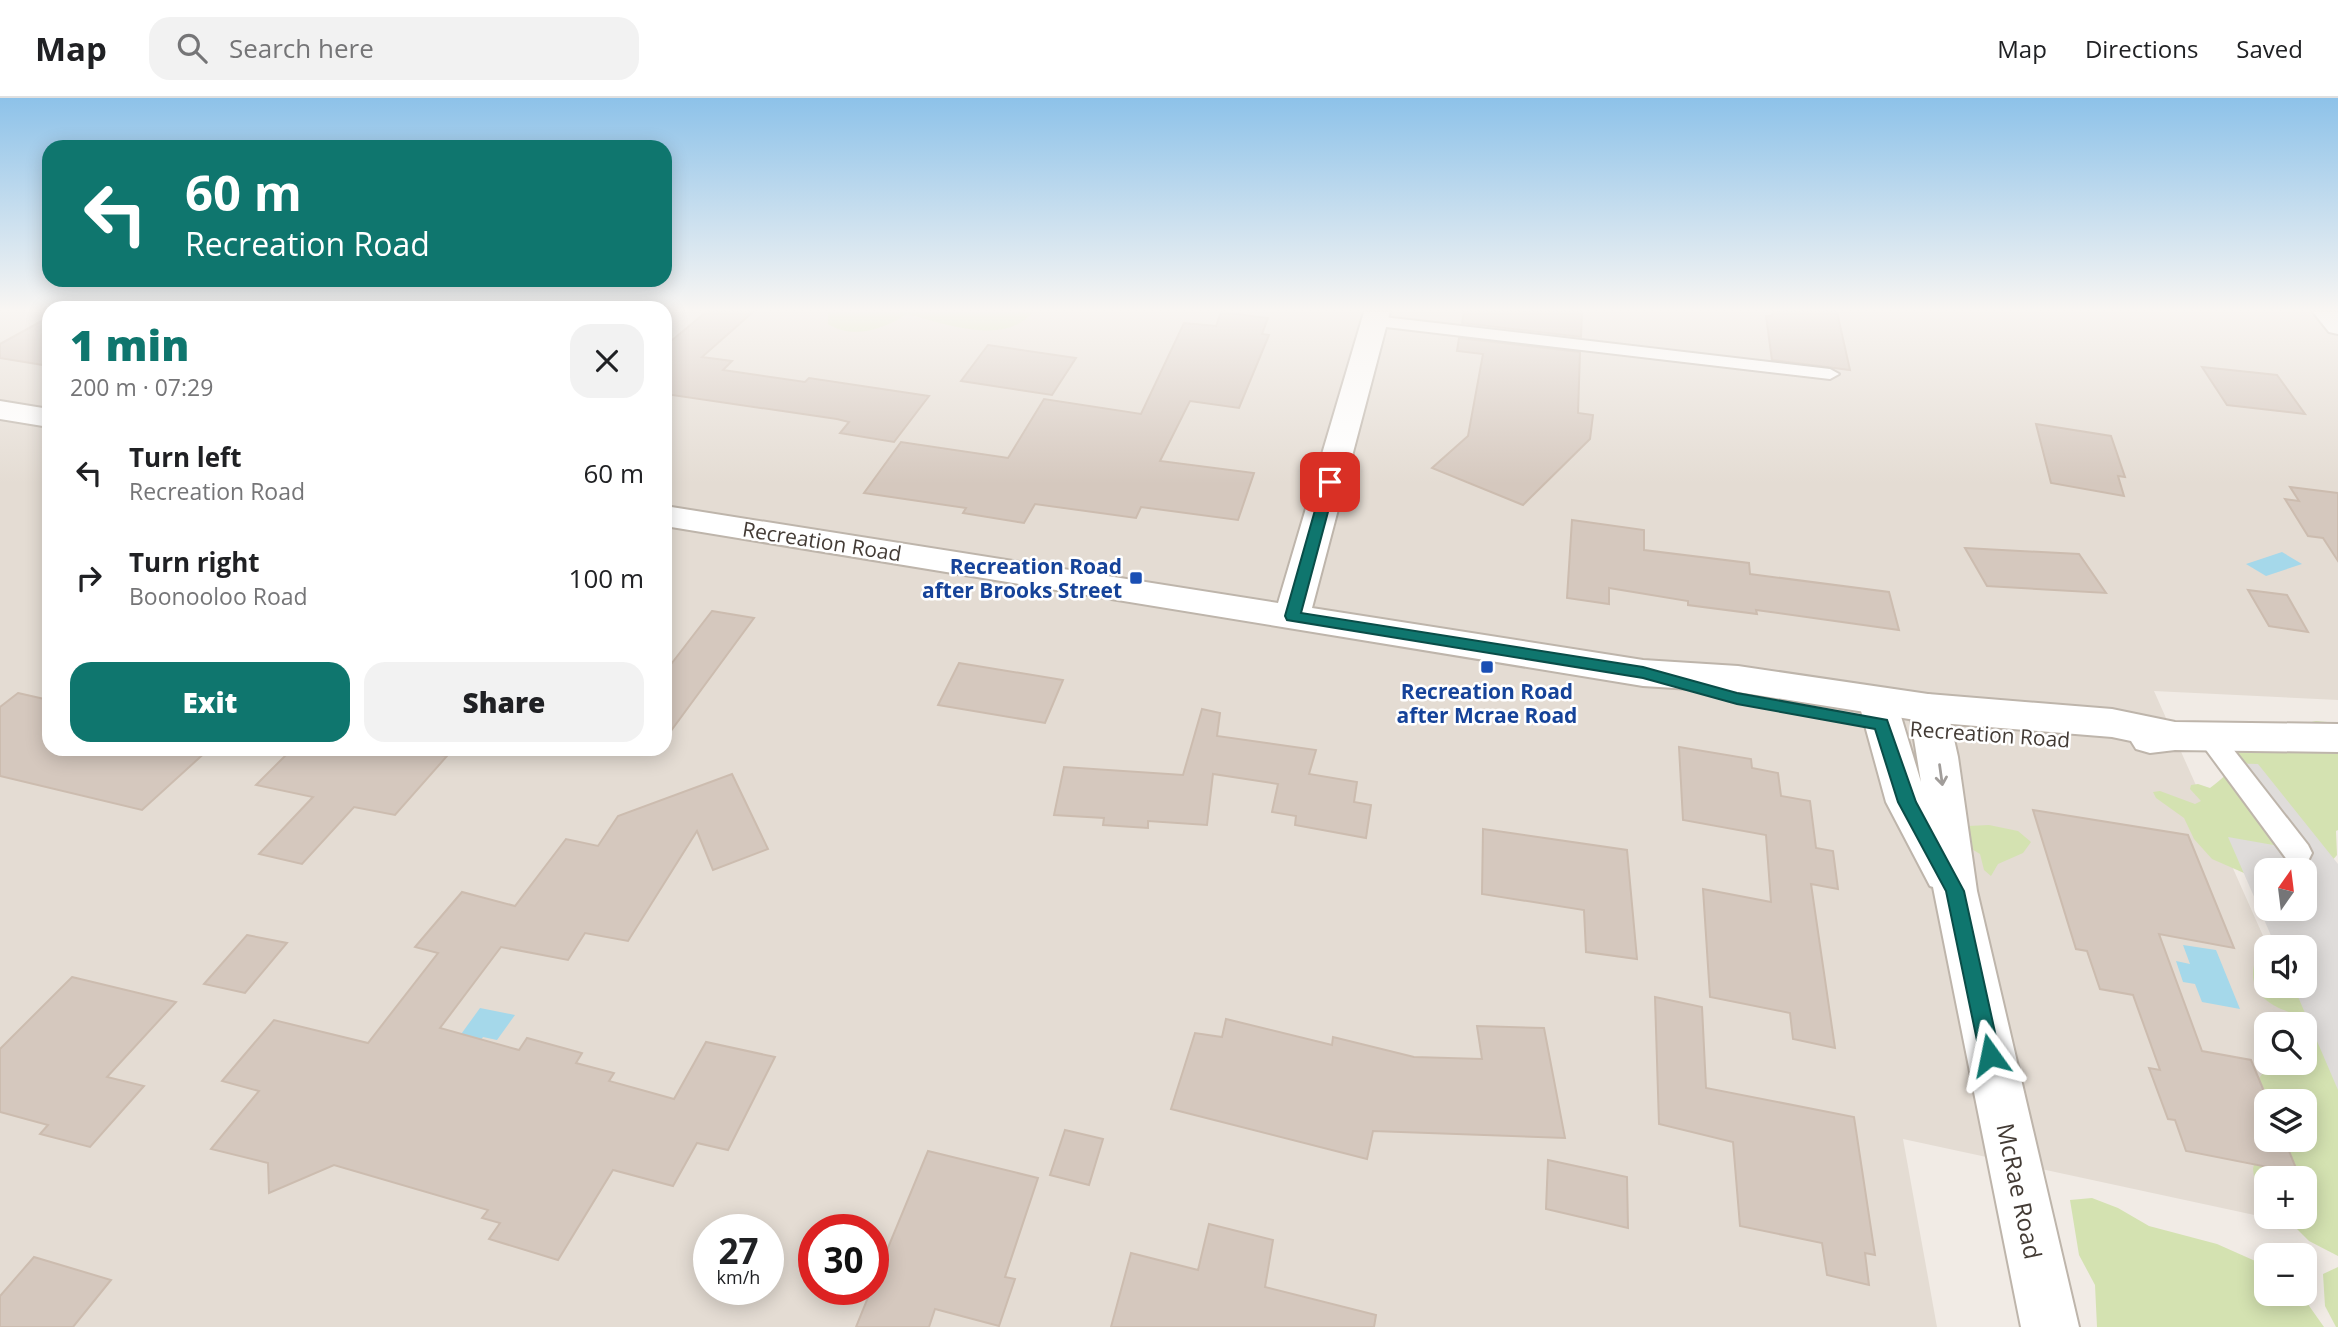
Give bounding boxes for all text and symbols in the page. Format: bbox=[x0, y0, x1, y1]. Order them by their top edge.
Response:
search box bbox=[149, 17, 639, 80]
text: Map bbox=[35, 26, 107, 71]
icon: search bbox=[173, 29, 211, 67]
text: Search here bbox=[229, 30, 374, 66]
text: Map bbox=[1997, 32, 2047, 65]
text: Directions bbox=[2085, 32, 2198, 65]
text: Saved bbox=[2236, 32, 2303, 65]
text: 60 m bbox=[185, 159, 302, 225]
icon: left bbox=[70, 168, 161, 259]
text: Recreation Road bbox=[185, 222, 430, 265]
text: 1 min bbox=[70, 316, 189, 373]
button: close bbox=[570, 324, 644, 398]
text: 200 m · 07:29 bbox=[70, 371, 213, 403]
text: Turn left bbox=[129, 439, 241, 475]
pin bbox=[1300, 452, 1360, 512]
icon: left bbox=[70, 454, 108, 492]
text: 60 m bbox=[583, 455, 644, 491]
icon: arrive bbox=[1311, 463, 1349, 501]
text: Recreation Road bbox=[129, 475, 305, 507]
street label: Recreation Road bbox=[740, 515, 904, 567]
text: Turn right bbox=[129, 544, 260, 580]
place label: Recreation Road after Brooks Street bbox=[922, 552, 1122, 604]
icon: right bbox=[70, 559, 108, 597]
text: 100 m bbox=[569, 560, 644, 596]
marker: Recreation Road after Brooks Street bbox=[1128, 570, 1144, 586]
text: Boonooloo Road bbox=[129, 580, 308, 612]
marker: Recreation Road after Mcrae Road bbox=[1479, 659, 1495, 675]
button: Exit bbox=[70, 662, 350, 742]
button: Share bbox=[364, 662, 644, 742]
place label: Recreation Road after Mcrae Road bbox=[1397, 677, 1577, 729]
street label: Recreation Road bbox=[1909, 714, 2071, 754]
one-way arrow bbox=[1935, 763, 1948, 786]
north arrow bbox=[2254, 858, 2317, 920]
map controls bbox=[2254, 858, 2317, 1306]
button: sound bbox=[2254, 935, 2317, 998]
button: search bbox=[2254, 1012, 2317, 1075]
position arrow bbox=[1953, 1018, 2027, 1092]
button: layers bbox=[2254, 1089, 2317, 1152]
street label: McRae Road bbox=[1989, 1120, 2051, 1262]
button: + bbox=[2254, 1166, 2317, 1229]
speed limit sign: 30 bbox=[798, 1214, 889, 1305]
text: 27 bbox=[718, 1227, 759, 1274]
button: − bbox=[2254, 1243, 2317, 1306]
text: km/h bbox=[717, 1265, 760, 1289]

